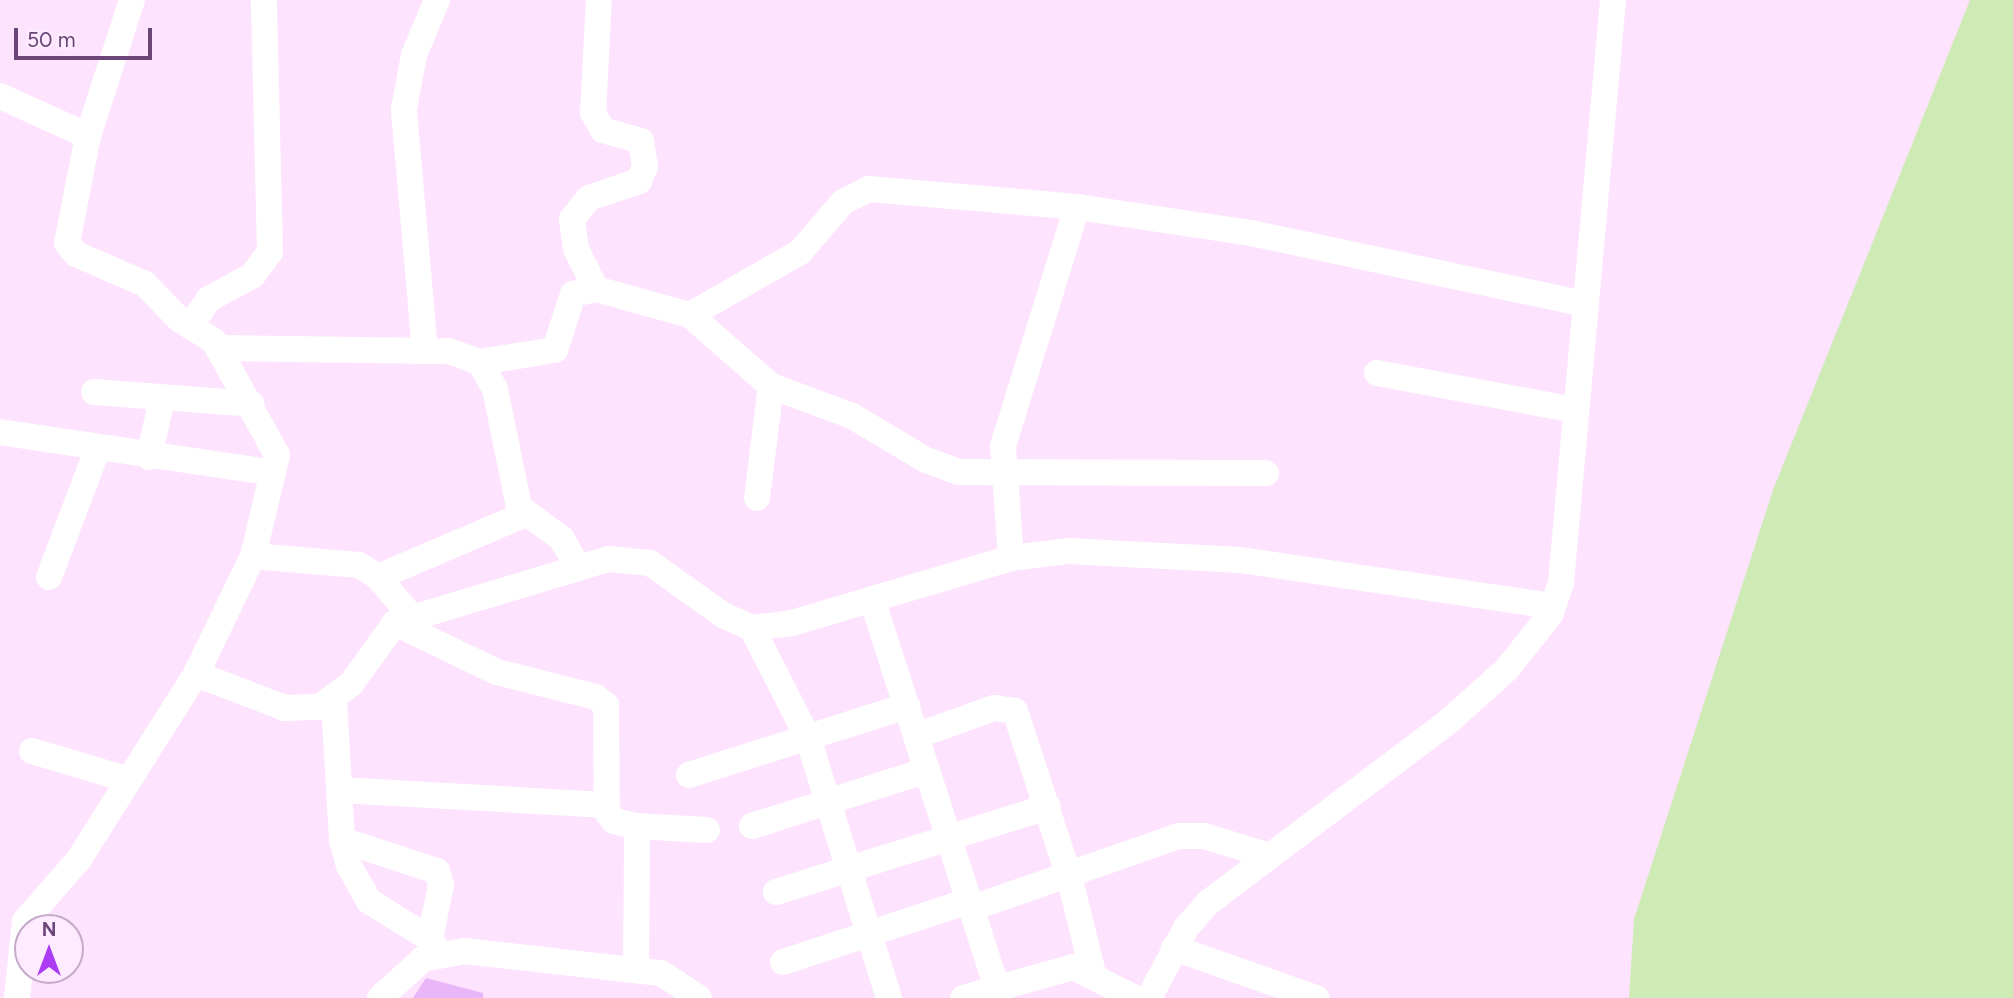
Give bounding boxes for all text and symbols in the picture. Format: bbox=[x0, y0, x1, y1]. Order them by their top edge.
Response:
scale bar bbox=[18, 14, 156, 58]
text: 50 m bbox=[27, 27, 76, 52]
north arrow bbox=[14, 914, 84, 984]
text: N bbox=[42, 918, 56, 941]

